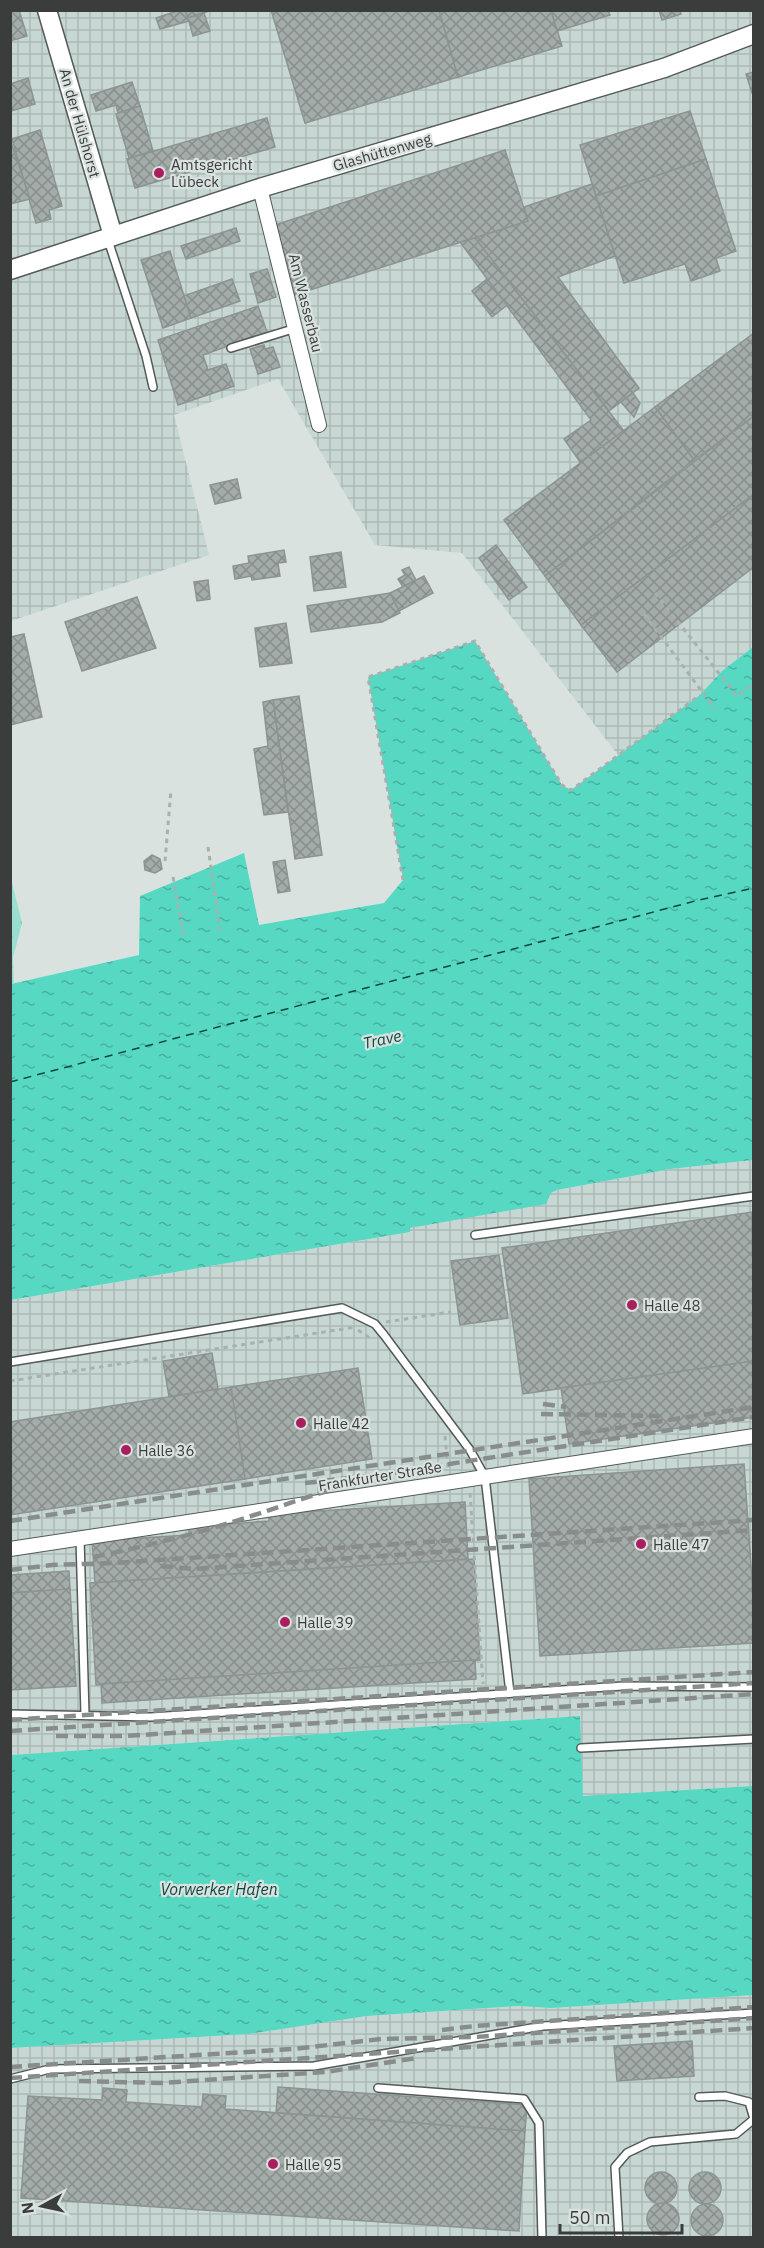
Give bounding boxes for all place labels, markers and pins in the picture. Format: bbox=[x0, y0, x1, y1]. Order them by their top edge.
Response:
place label: Amtsgericht Lübeck bbox=[171, 155, 253, 191]
marker: Amtsgericht Lübeck bbox=[152, 166, 166, 180]
place label: Halle 48 bbox=[644, 1296, 700, 1315]
marker: Halle 48 bbox=[625, 1298, 639, 1312]
place label: Halle 42 bbox=[313, 1414, 369, 1433]
marker: Halle 42 bbox=[294, 1416, 308, 1430]
place label: Halle 36 bbox=[138, 1441, 194, 1460]
marker: Halle 36 bbox=[119, 1443, 133, 1457]
place label: Halle 47 bbox=[653, 1535, 709, 1554]
marker: Halle 47 bbox=[634, 1537, 648, 1551]
place label: Halle 39 bbox=[297, 1613, 353, 1632]
marker: Halle 39 bbox=[278, 1615, 292, 1629]
place label: Halle 95 bbox=[285, 2155, 341, 2174]
marker: Halle 95 bbox=[266, 2157, 280, 2171]

